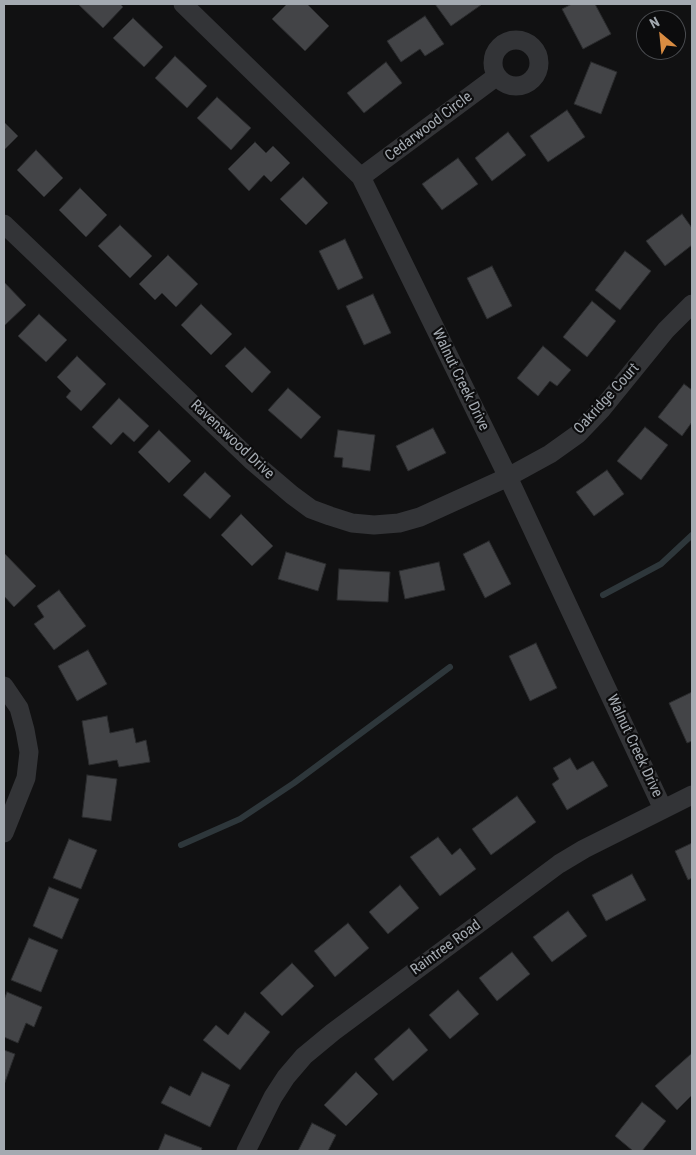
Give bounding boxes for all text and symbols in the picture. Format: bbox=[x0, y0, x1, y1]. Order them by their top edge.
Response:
north arrow bbox=[636, 10, 686, 60]
text: N bbox=[647, 14, 662, 32]
street label: Cedarwood Circle bbox=[382, 88, 476, 166]
street label: Walnut Creek Drive bbox=[428, 326, 492, 434]
street label: Oakridge Court bbox=[571, 360, 643, 438]
street label: Ravenswood Drive bbox=[186, 397, 278, 483]
street label: Walnut Creek Drive bbox=[602, 692, 666, 800]
street label: Raintree Road bbox=[407, 917, 485, 979]

